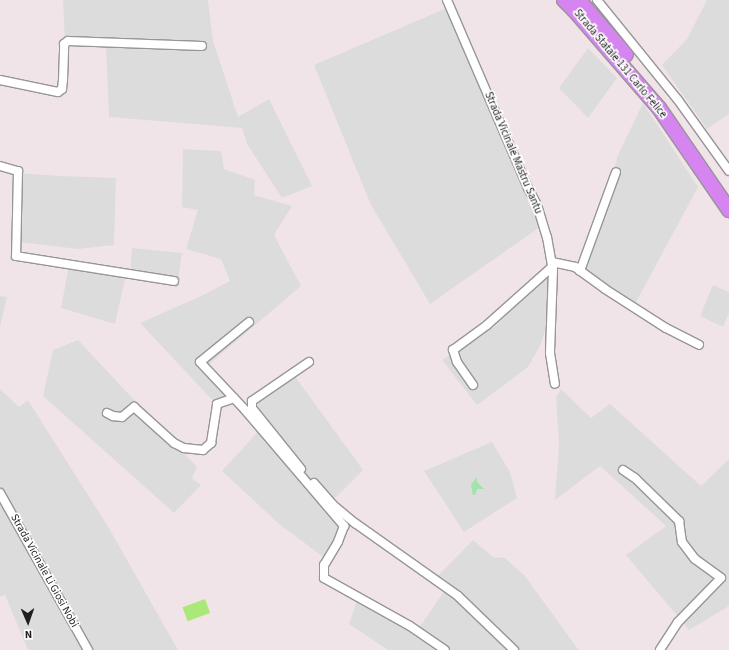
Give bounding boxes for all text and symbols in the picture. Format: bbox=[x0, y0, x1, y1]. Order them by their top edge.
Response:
street label: Strada Statale 131 Carlo Felice bbox=[571, 7, 669, 121]
street label: Strada Vicinale Mastru Santu bbox=[481, 90, 545, 216]
street label: Strada Vicinale Li Giosi Nobi bbox=[7, 512, 81, 630]
north arrow bbox=[8, 602, 48, 642]
text: N bbox=[25, 627, 32, 642]

